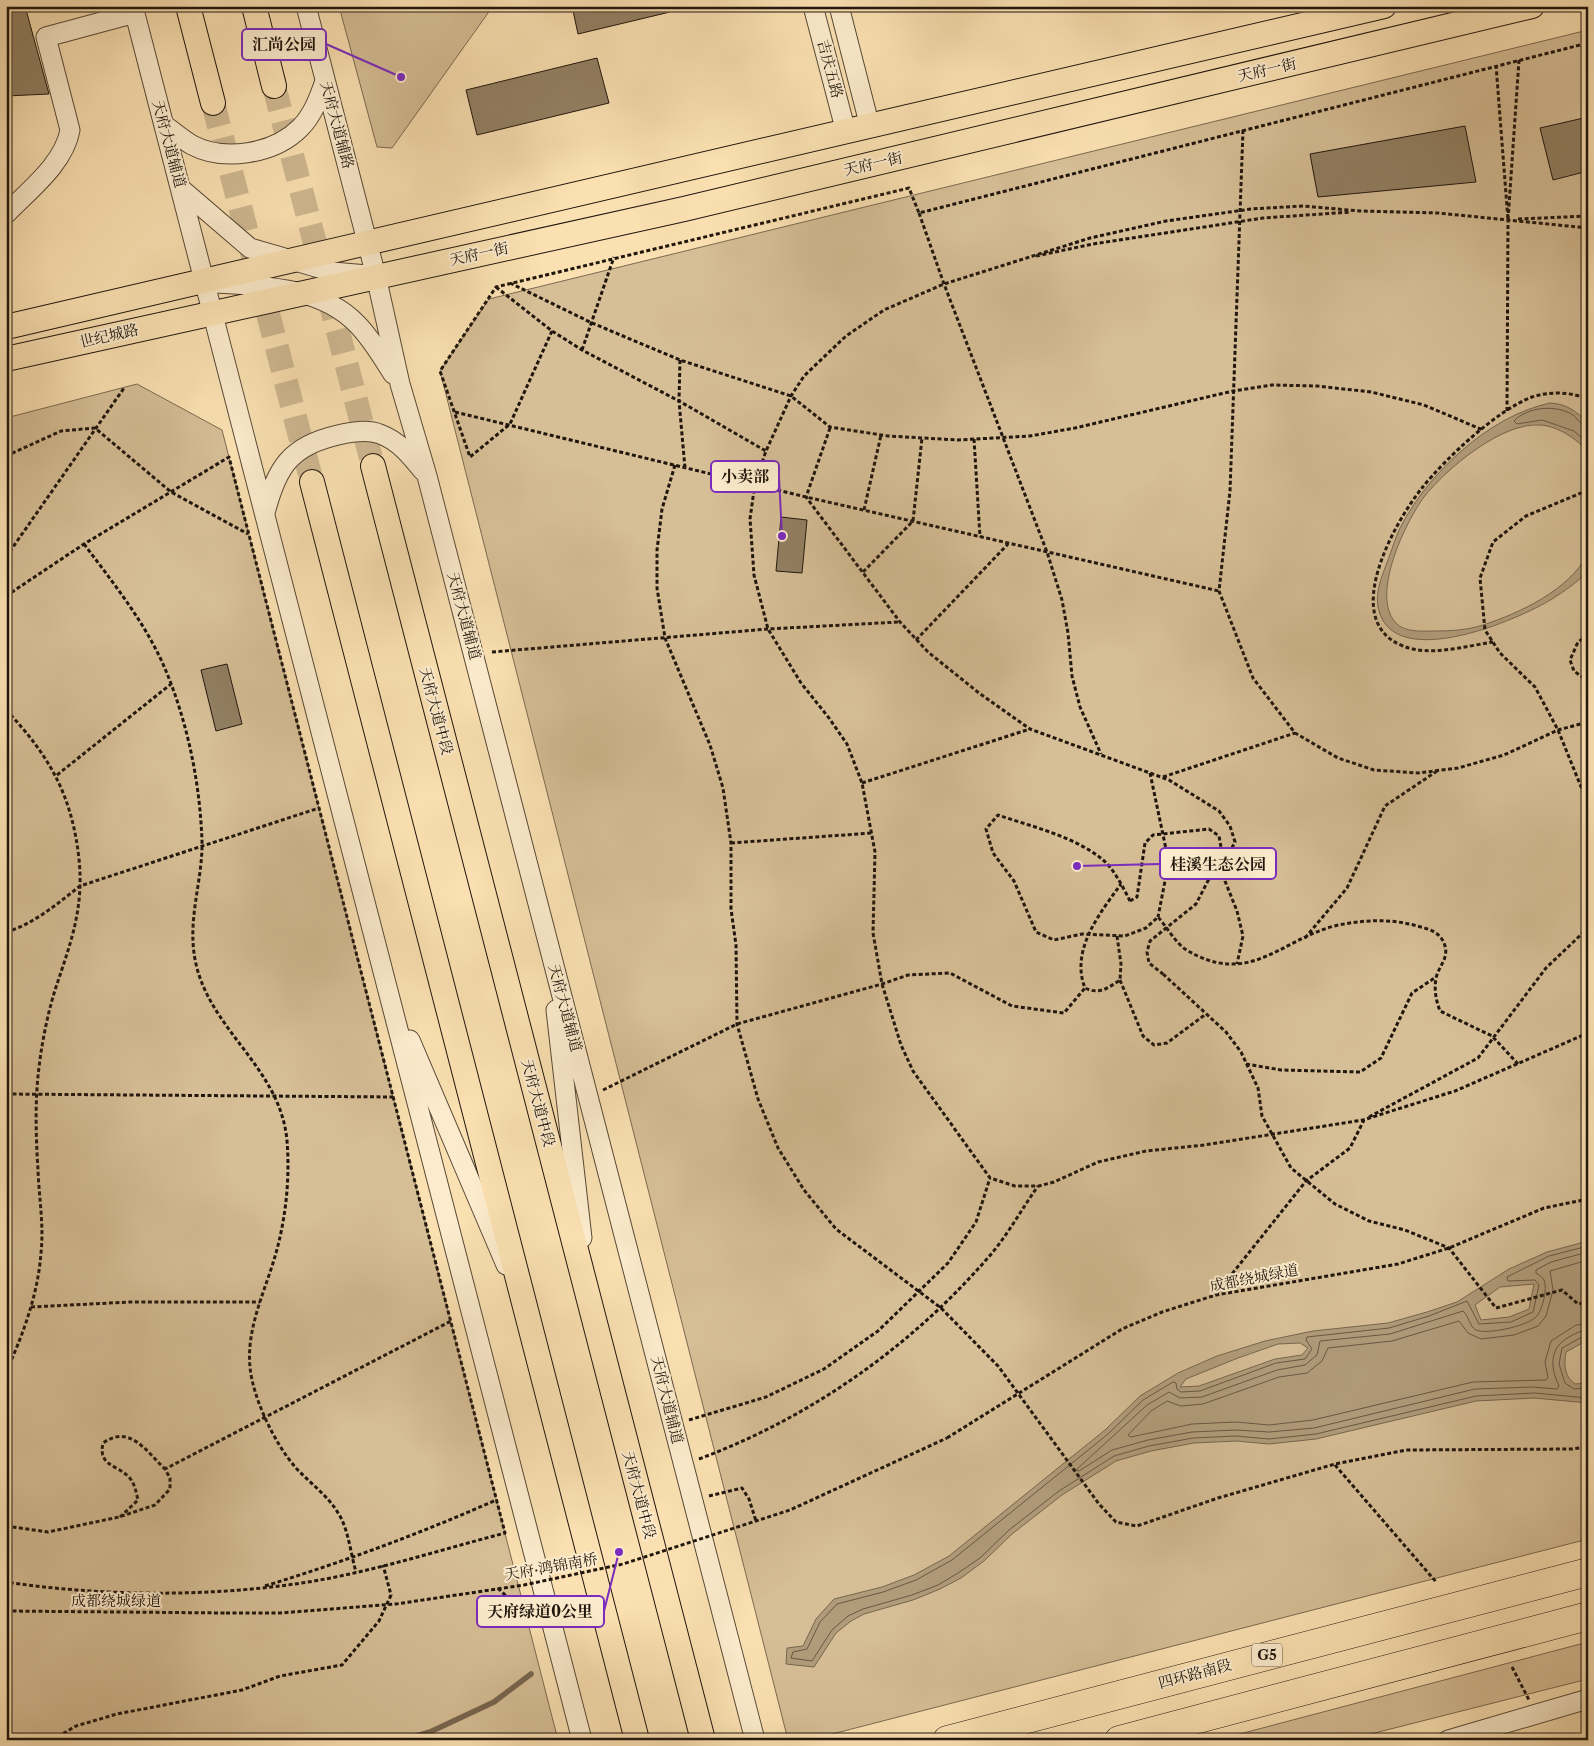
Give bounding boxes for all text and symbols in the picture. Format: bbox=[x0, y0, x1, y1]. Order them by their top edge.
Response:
callout: 汇尚公园 bbox=[242, 29, 326, 60]
text: 汇尚公园 bbox=[252, 34, 316, 54]
street label: 吉庆五路 bbox=[814, 37, 847, 100]
street label: 天府一街 bbox=[1236, 54, 1298, 86]
street label: 天府大道辅路 bbox=[317, 79, 358, 171]
street label: 天府大道辅道 bbox=[149, 98, 190, 190]
street label: 天府一街 bbox=[842, 148, 904, 180]
street label: 天府一街 bbox=[448, 238, 510, 269]
street label: 世纪城路 bbox=[78, 320, 140, 352]
callout: 小卖部 bbox=[711, 461, 779, 492]
text: 小卖部 bbox=[721, 466, 770, 486]
street label: 天府大道辅道 bbox=[444, 570, 485, 662]
street label: 天府大道中段 bbox=[416, 665, 457, 757]
callout: 桂溪生态公园 bbox=[1160, 848, 1276, 879]
text: 桂溪生态公园 bbox=[1170, 854, 1266, 874]
street label: 天府大道辅道 bbox=[545, 962, 586, 1054]
street label: 天府大道中段 bbox=[518, 1057, 559, 1149]
street label: 成都绕城绿道 bbox=[1208, 1260, 1300, 1295]
street label: 天府大道辅道 bbox=[647, 1354, 688, 1446]
street label: 天府大道中段 bbox=[619, 1449, 660, 1541]
street label: 天府·鸿锦南桥 bbox=[503, 1549, 599, 1584]
street label: 成都绕城绿道 bbox=[71, 1591, 161, 1610]
callout: 天府绿道0公里 bbox=[477, 1596, 604, 1627]
text: 天府绿道0公里 bbox=[487, 1601, 593, 1621]
road number: G5 bbox=[1252, 1644, 1282, 1666]
street label: 四环路南段 bbox=[1156, 1655, 1234, 1692]

